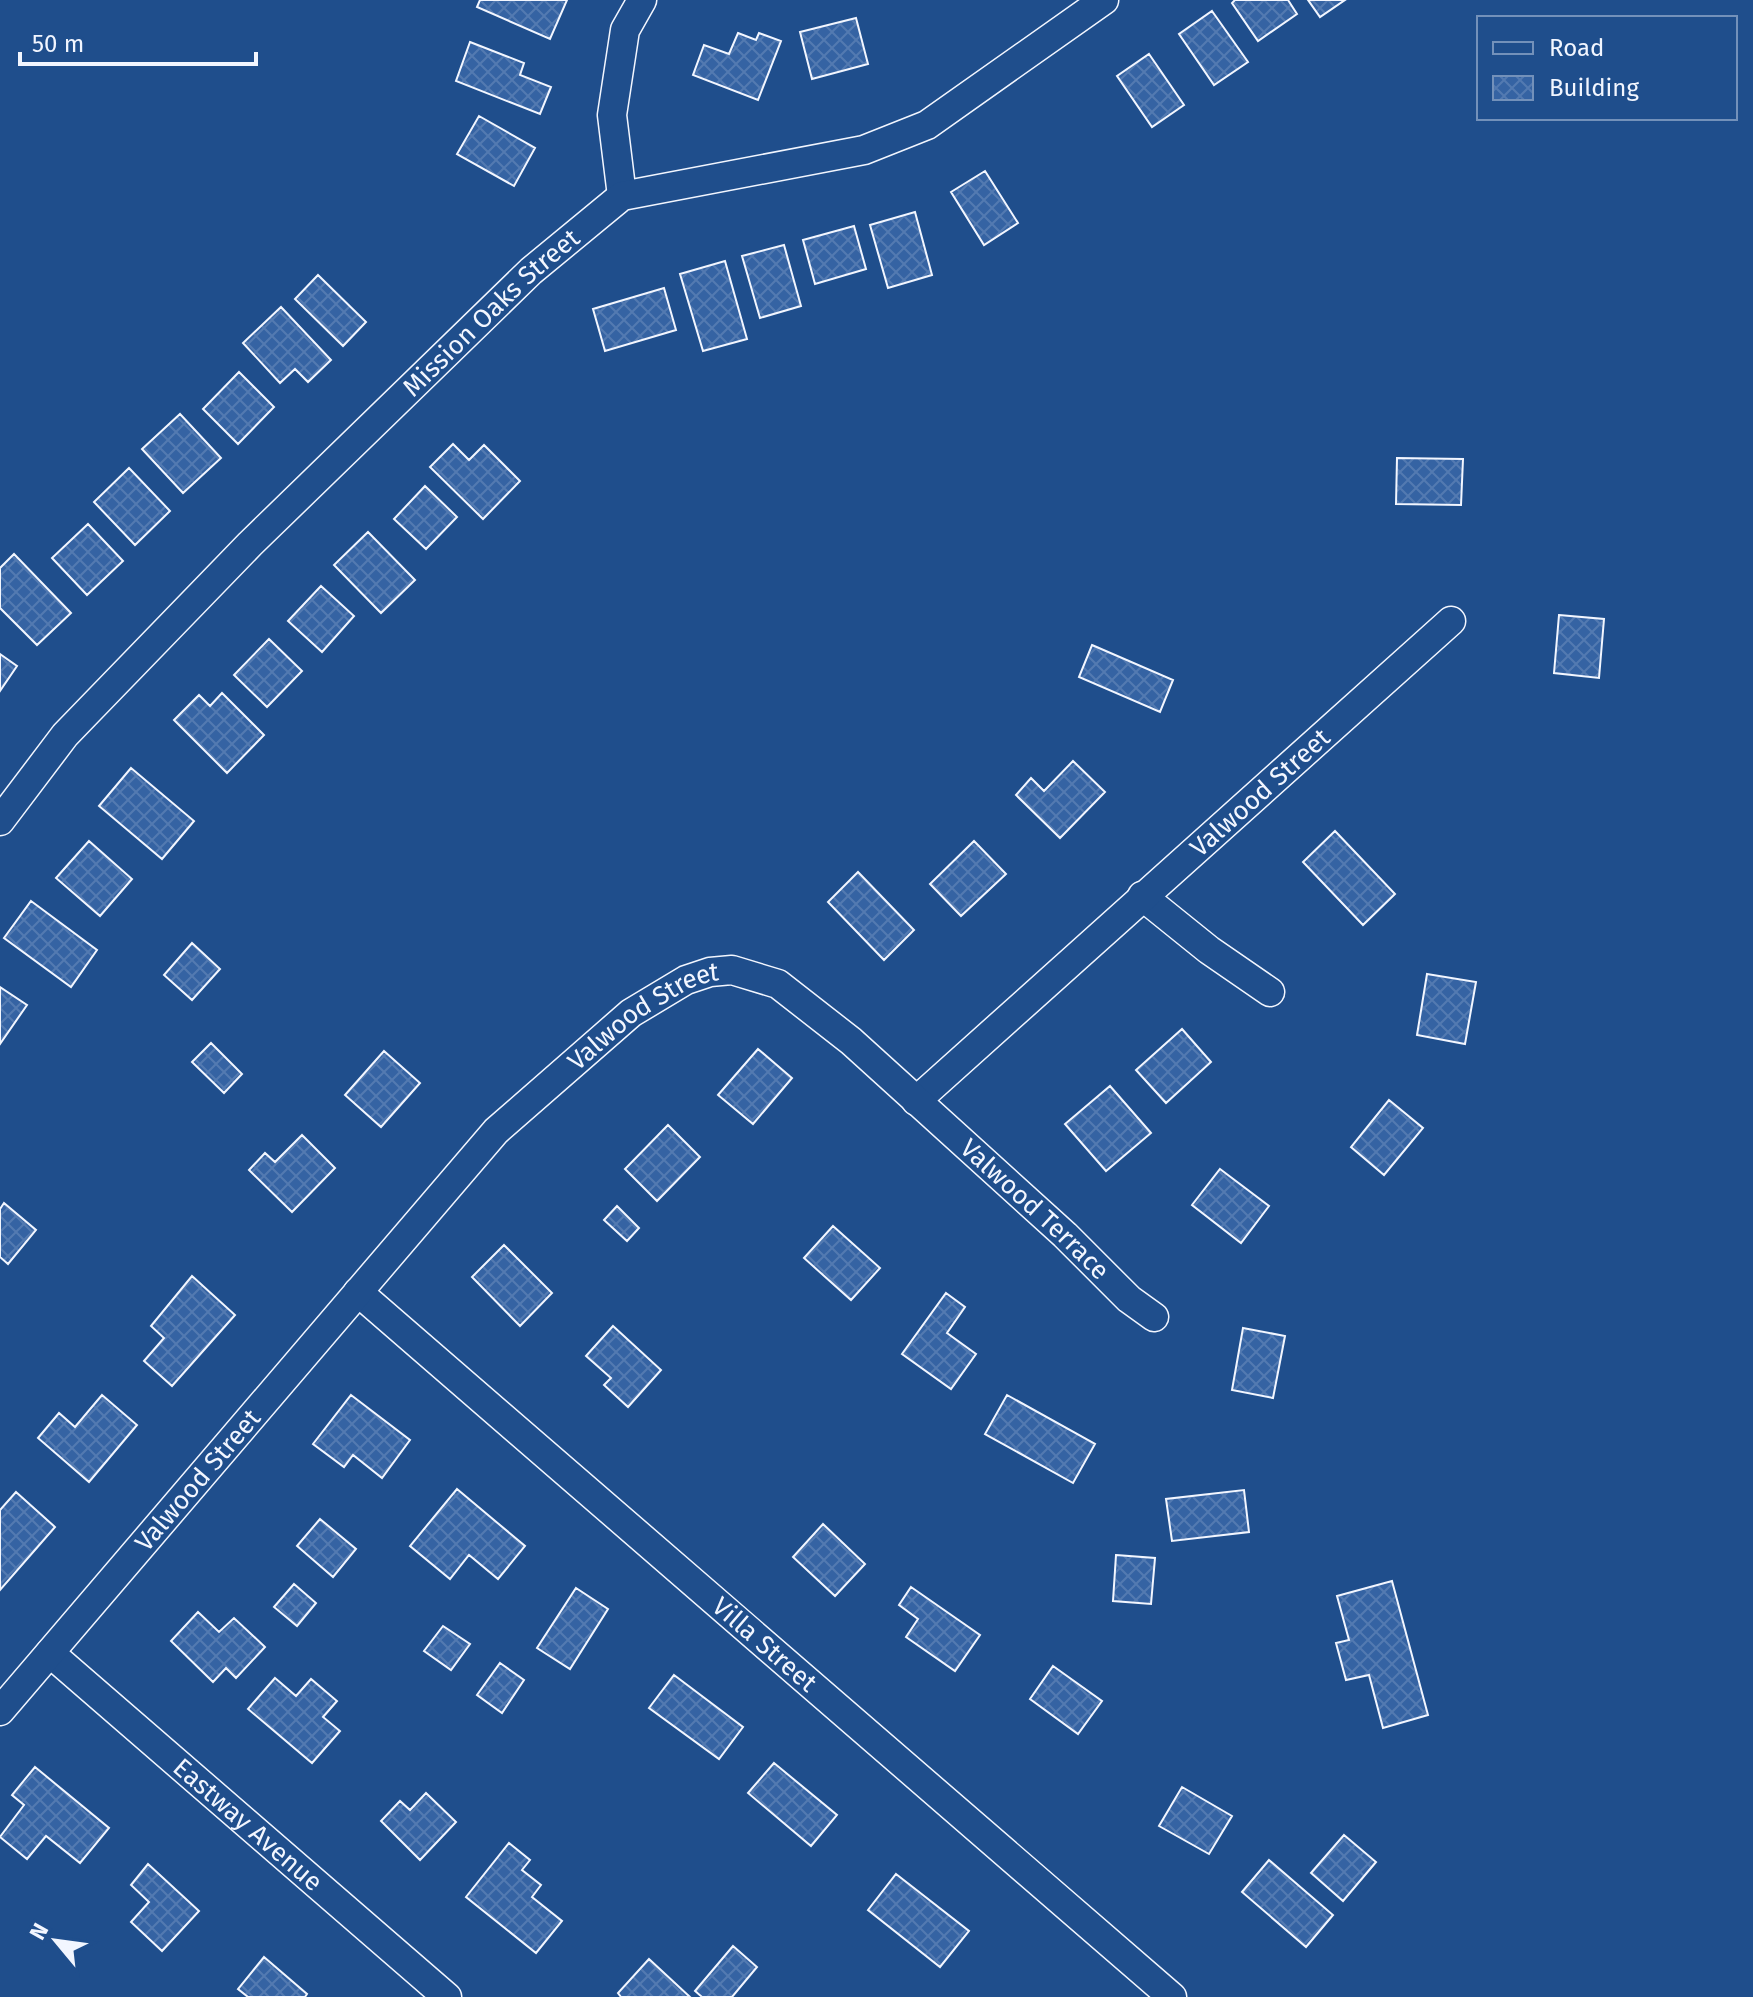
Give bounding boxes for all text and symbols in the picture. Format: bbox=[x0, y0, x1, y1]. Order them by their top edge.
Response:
scale bar bbox=[20, 16, 256, 66]
legend bbox=[1477, 16, 1737, 120]
text: 50 m bbox=[32, 30, 84, 58]
text: Road bbox=[1549, 34, 1604, 62]
text: Building bbox=[1549, 74, 1639, 102]
street label: Mission Oaks Street bbox=[396, 222, 586, 403]
street label: Valwood Street bbox=[1184, 721, 1337, 863]
street label: Valwood Street bbox=[561, 956, 721, 1077]
street label: Valwood Terrace bbox=[954, 1132, 1116, 1286]
street label: Valwood Street bbox=[128, 1402, 267, 1557]
street label: Villa Street bbox=[706, 1590, 824, 1698]
street label: Eastway Avenue bbox=[167, 1752, 329, 1898]
north arrow bbox=[16, 1901, 96, 1981]
text: N bbox=[24, 1919, 54, 1944]

